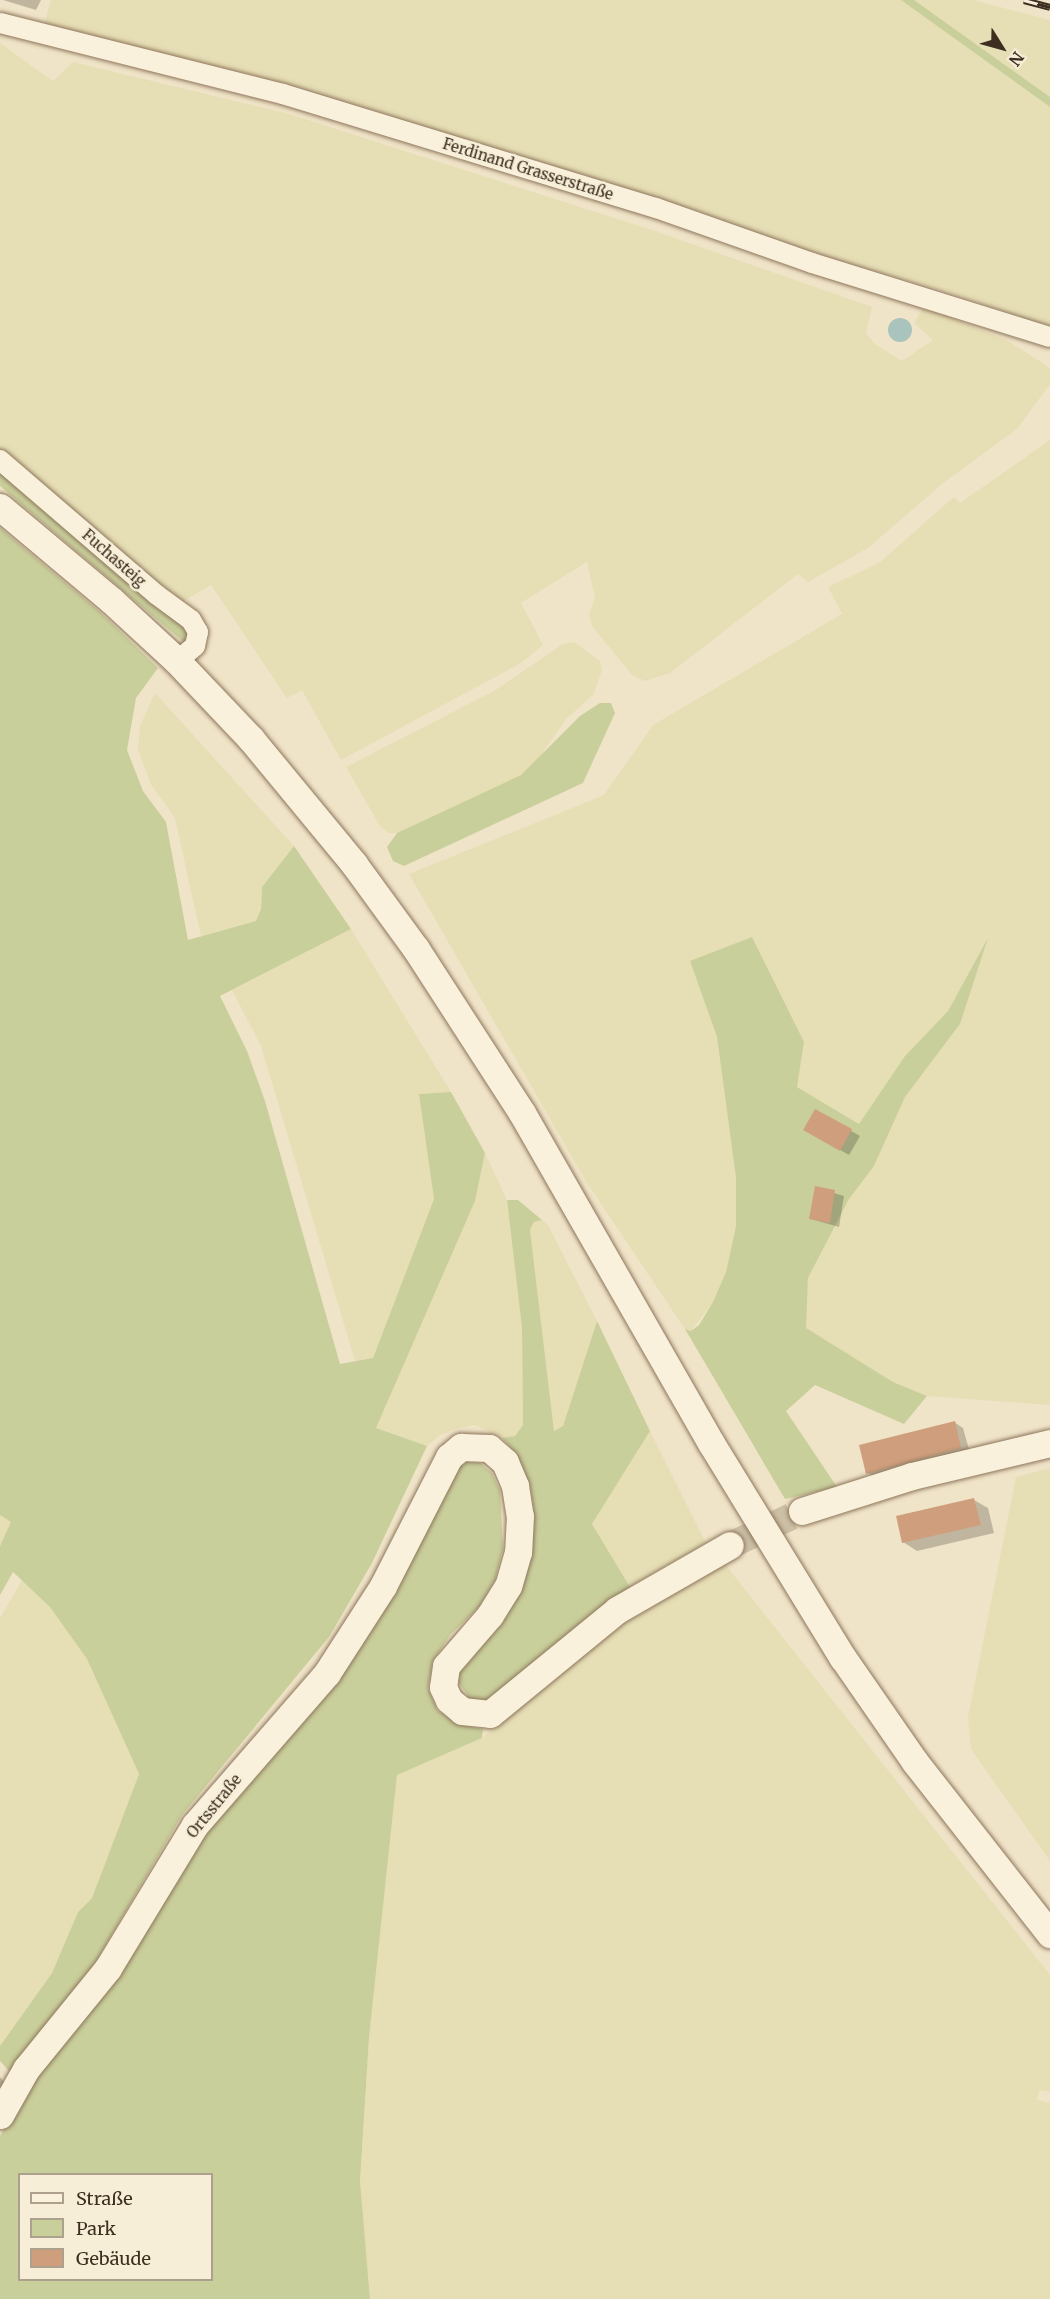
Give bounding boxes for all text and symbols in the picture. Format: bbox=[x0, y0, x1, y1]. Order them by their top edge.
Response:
north arrow bbox=[972, 18, 1032, 78]
text: N bbox=[1005, 48, 1028, 70]
street label: Ferdinand Grasserstraße bbox=[441, 134, 615, 204]
street label: Fuchasteig bbox=[79, 526, 149, 590]
street label: Ortsstraße bbox=[183, 1771, 245, 1841]
legend bbox=[18, 2173, 213, 2281]
text: Straße bbox=[76, 2187, 133, 2210]
text: Park bbox=[76, 2217, 116, 2240]
text: Gebäude bbox=[76, 2247, 151, 2270]

